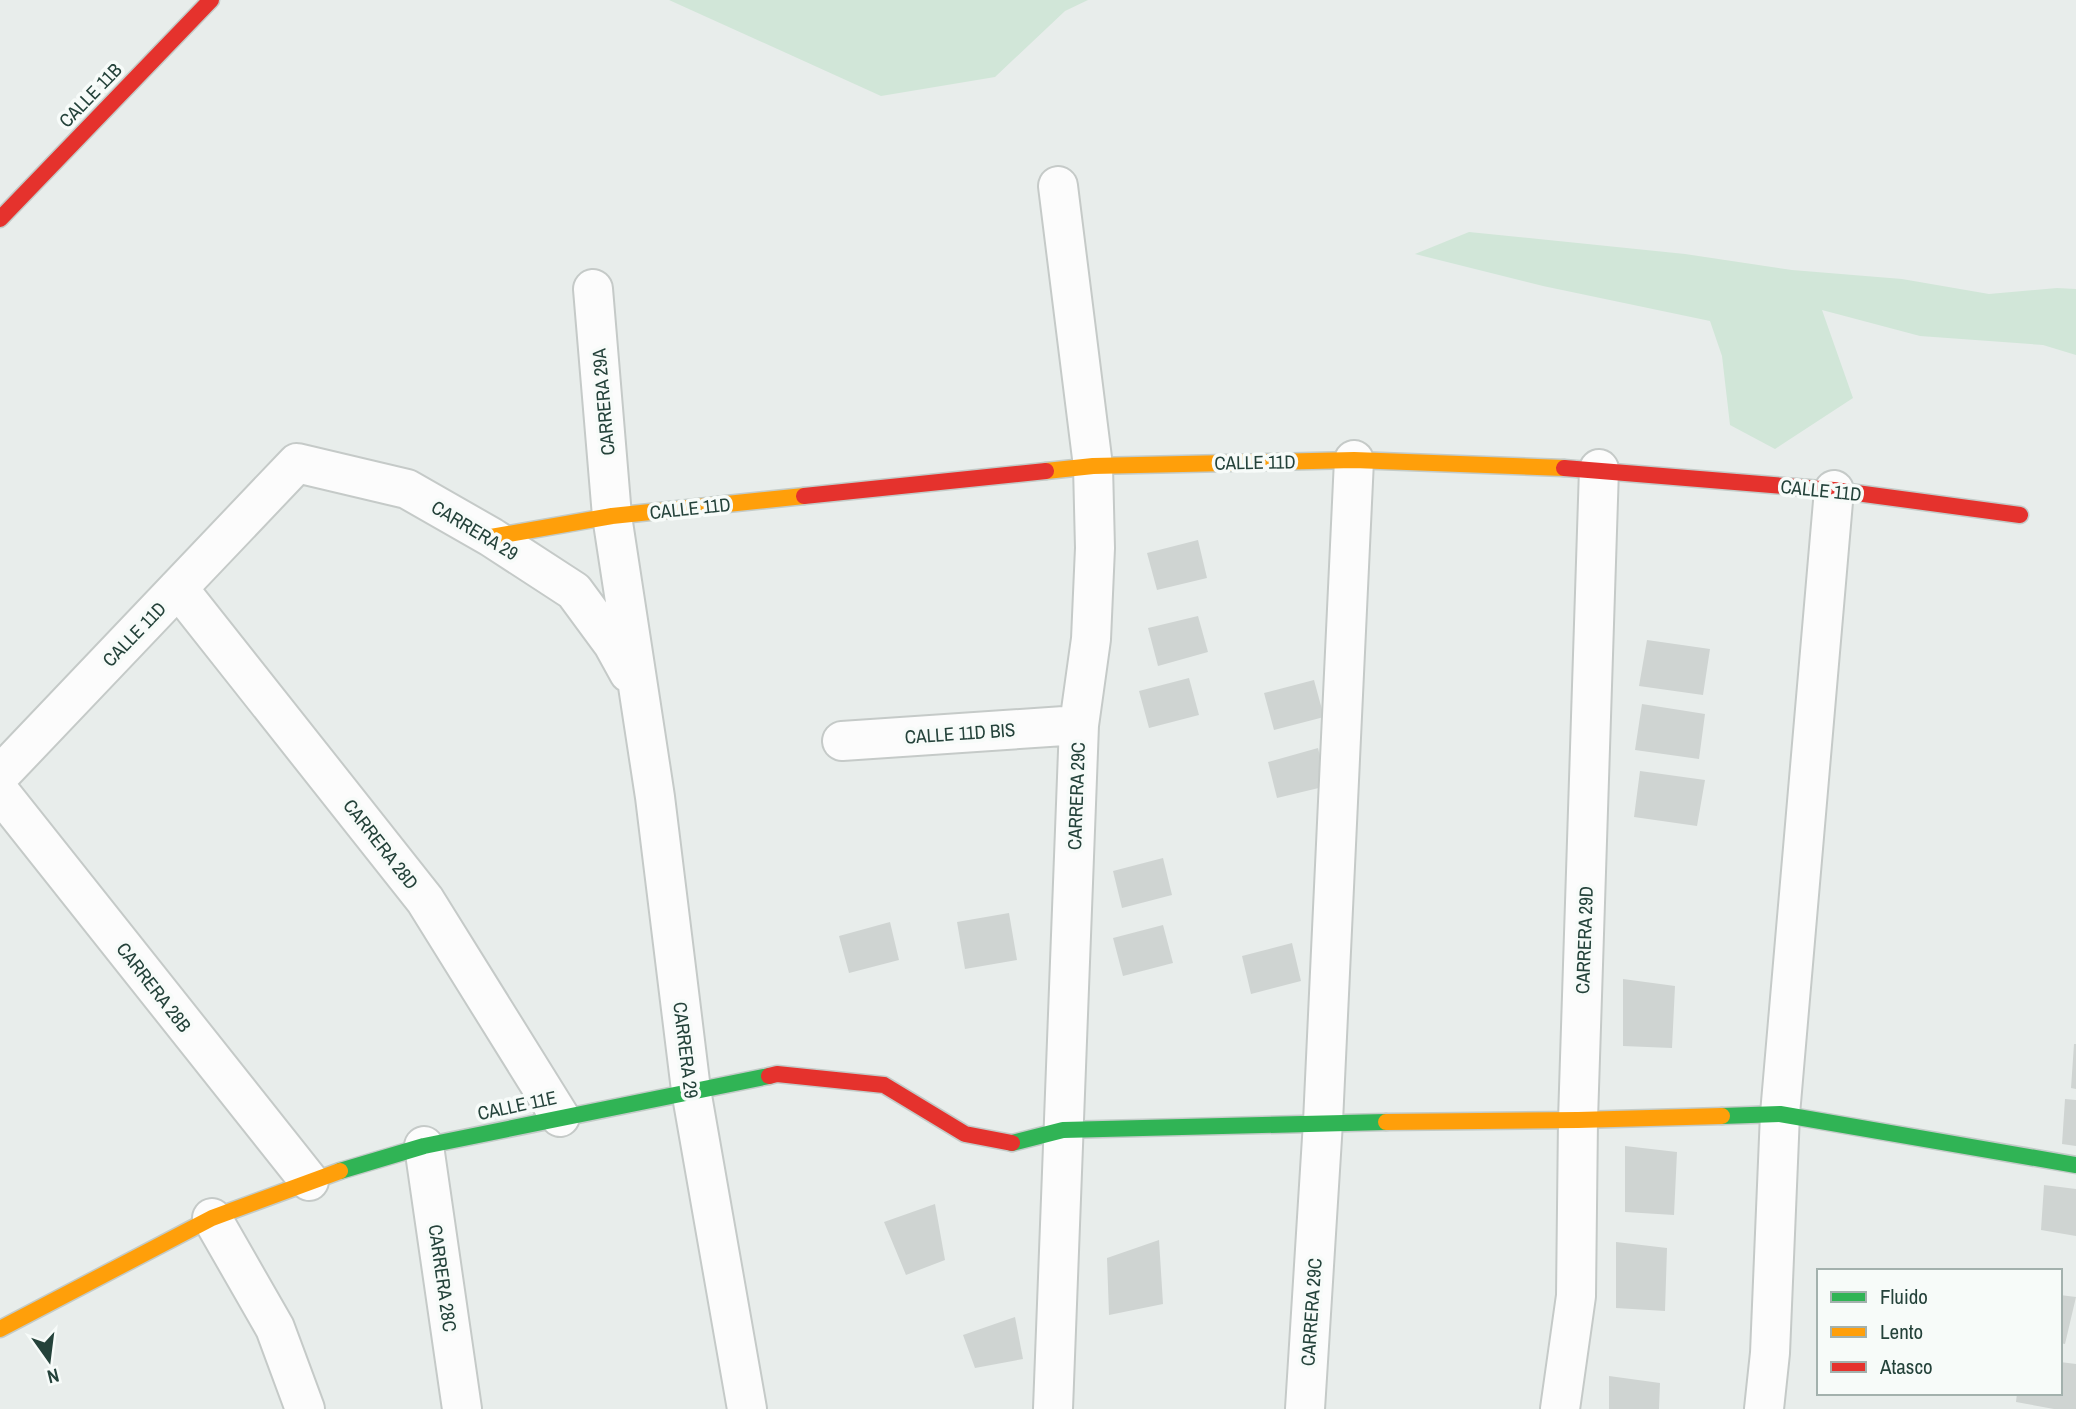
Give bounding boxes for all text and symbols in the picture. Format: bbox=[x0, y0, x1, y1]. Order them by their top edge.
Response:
street label: CALLE 11B bbox=[53, 57, 127, 133]
street label: CARRERA 29A bbox=[585, 347, 621, 457]
street label: CALLE 11D bbox=[1214, 448, 1296, 476]
street label: CALLE 11D bbox=[1779, 473, 1863, 507]
street label: CALLE 11D bbox=[648, 491, 732, 525]
street label: CARRERA 29 bbox=[427, 494, 523, 566]
street label: CALLE 11D bbox=[96, 596, 172, 672]
street label: CALLE 11D BIS bbox=[904, 716, 1016, 750]
street label: CARRERA 29C bbox=[1061, 741, 1091, 851]
street label: CARRERA 28D bbox=[337, 793, 425, 895]
street label: CARRERA 29D bbox=[1569, 885, 1599, 995]
street label: CARRERA 28B bbox=[111, 937, 197, 1037]
street label: CARRERA 29 bbox=[667, 1000, 705, 1100]
street label: CALLE 11E bbox=[475, 1084, 559, 1126]
street label: CARRERA 28C bbox=[423, 1223, 463, 1333]
street label: CARRERA 29C bbox=[1294, 1257, 1328, 1367]
legend bbox=[1817, 1269, 2062, 1395]
text: Fluido bbox=[1880, 1282, 1928, 1311]
text: Lento bbox=[1880, 1317, 1923, 1346]
north arrow bbox=[14, 1325, 84, 1395]
text: Atasco bbox=[1879, 1352, 1933, 1381]
text: N bbox=[45, 1363, 62, 1390]

